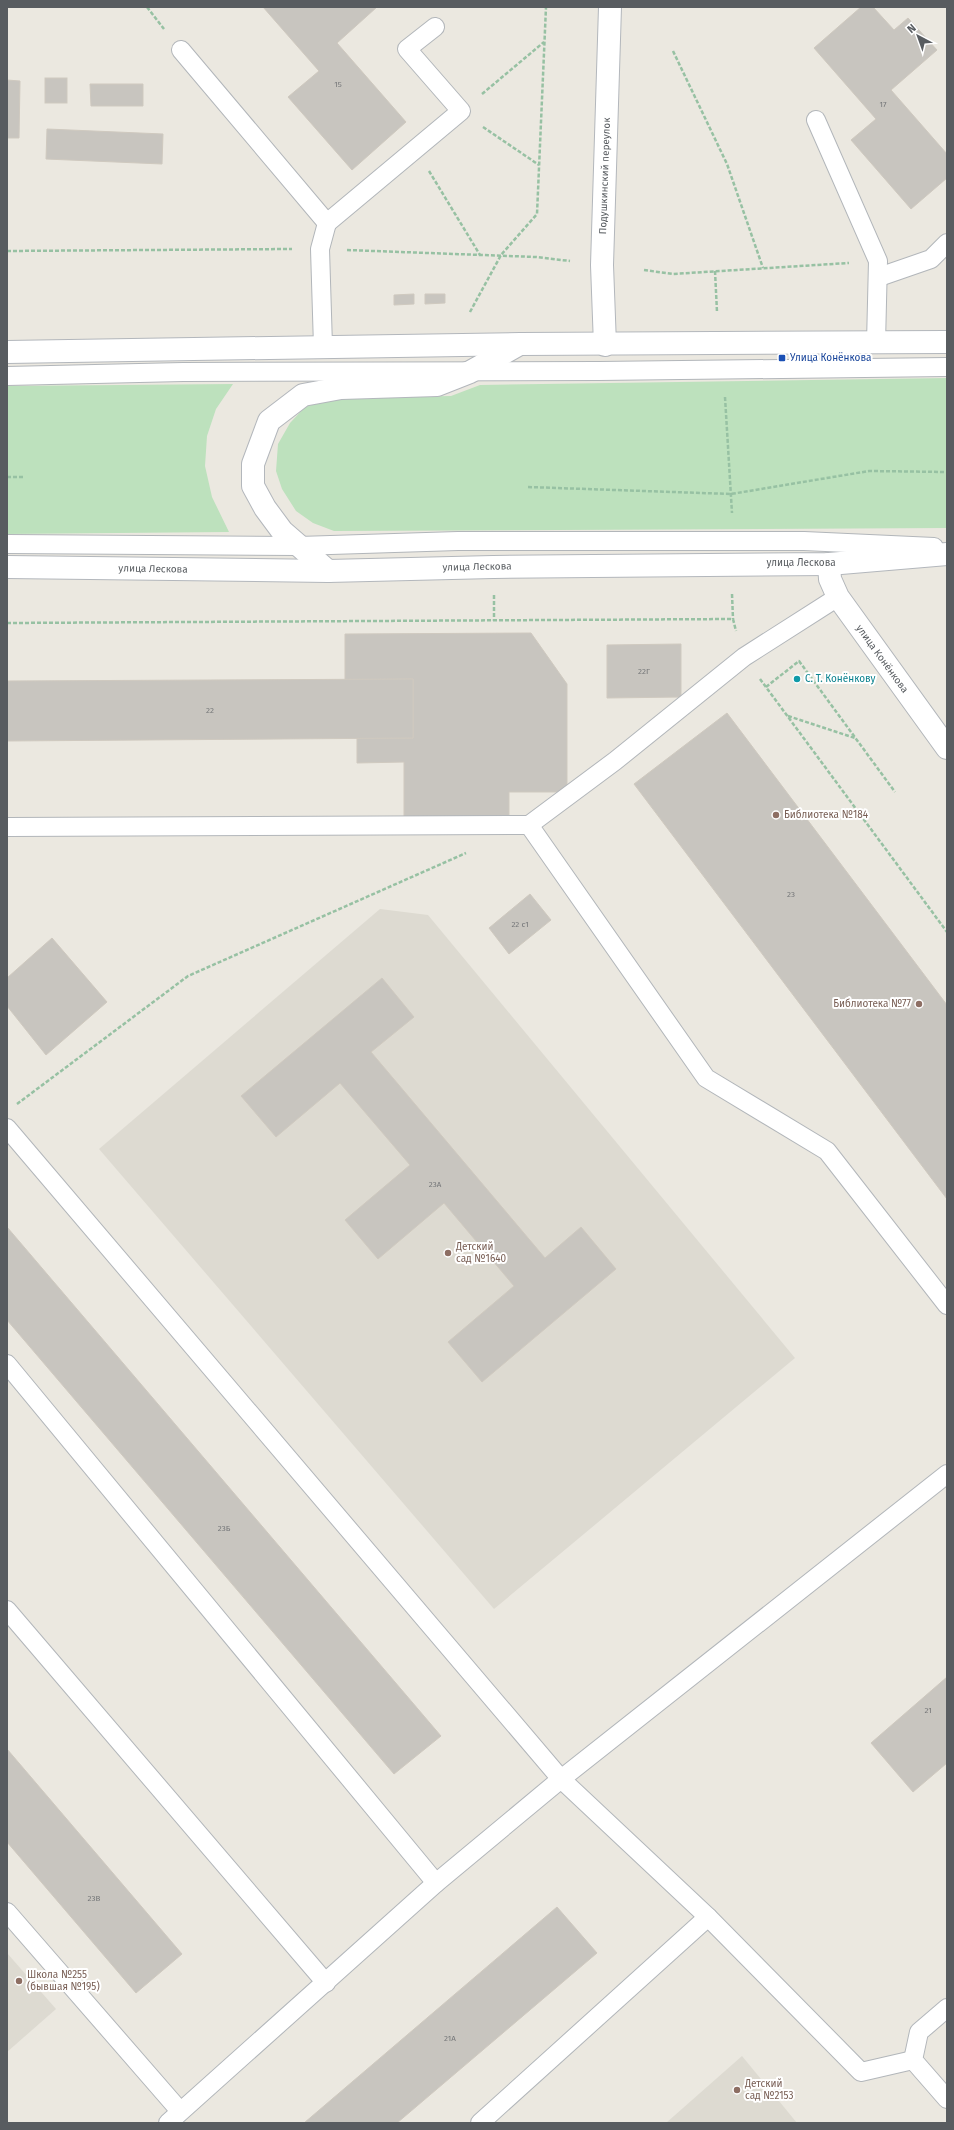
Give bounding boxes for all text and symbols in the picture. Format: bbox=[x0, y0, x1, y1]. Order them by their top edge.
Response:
north arrow bbox=[898, 16, 938, 56]
text: N bbox=[905, 22, 919, 36]
house number: 15 bbox=[334, 80, 342, 89]
house number: 17 bbox=[879, 100, 887, 109]
street label: Подушкинский переулок bbox=[597, 117, 613, 235]
place label: Улица Конёнкова bbox=[790, 351, 871, 364]
marker: Улица Конёнкова bbox=[777, 353, 787, 363]
street label: улица Лескова bbox=[766, 557, 836, 569]
street label: улица Лескова bbox=[442, 560, 512, 574]
street label: улица Лескова bbox=[118, 562, 188, 576]
street label: улица Конёнкова bbox=[853, 622, 912, 695]
house number: 22Г bbox=[638, 667, 650, 676]
place label: С. Т. Конёнкову bbox=[805, 672, 876, 685]
marker: С. Т. Конёнкову bbox=[792, 674, 802, 684]
house number: 22 bbox=[206, 706, 214, 715]
place label: Библиотека №184 bbox=[784, 809, 869, 821]
marker: Библиотека №184 bbox=[771, 810, 781, 820]
house number: 23 bbox=[787, 890, 795, 899]
house number: 22 с1 bbox=[511, 920, 529, 929]
place label: Библиотека №77 bbox=[833, 998, 912, 1010]
marker: Библиотека №77 bbox=[914, 999, 924, 1009]
house number: 23А bbox=[429, 1180, 442, 1189]
place label: Детский сад №1640 bbox=[455, 1241, 507, 1265]
marker: Детский сад №1640 bbox=[443, 1248, 453, 1258]
house number: 23Б bbox=[218, 1524, 231, 1533]
house number: 21 bbox=[924, 1706, 932, 1715]
house number: 23В bbox=[88, 1894, 101, 1903]
place label: Школа №255 (бывшая №195) bbox=[27, 1969, 100, 1993]
marker: Школа №255 (бывшая №195) bbox=[14, 1976, 24, 1986]
house number: 21А bbox=[444, 2034, 456, 2043]
place label: Детский сад №2153 bbox=[744, 2078, 794, 2102]
marker: Детский сад №2153 bbox=[732, 2085, 742, 2095]

